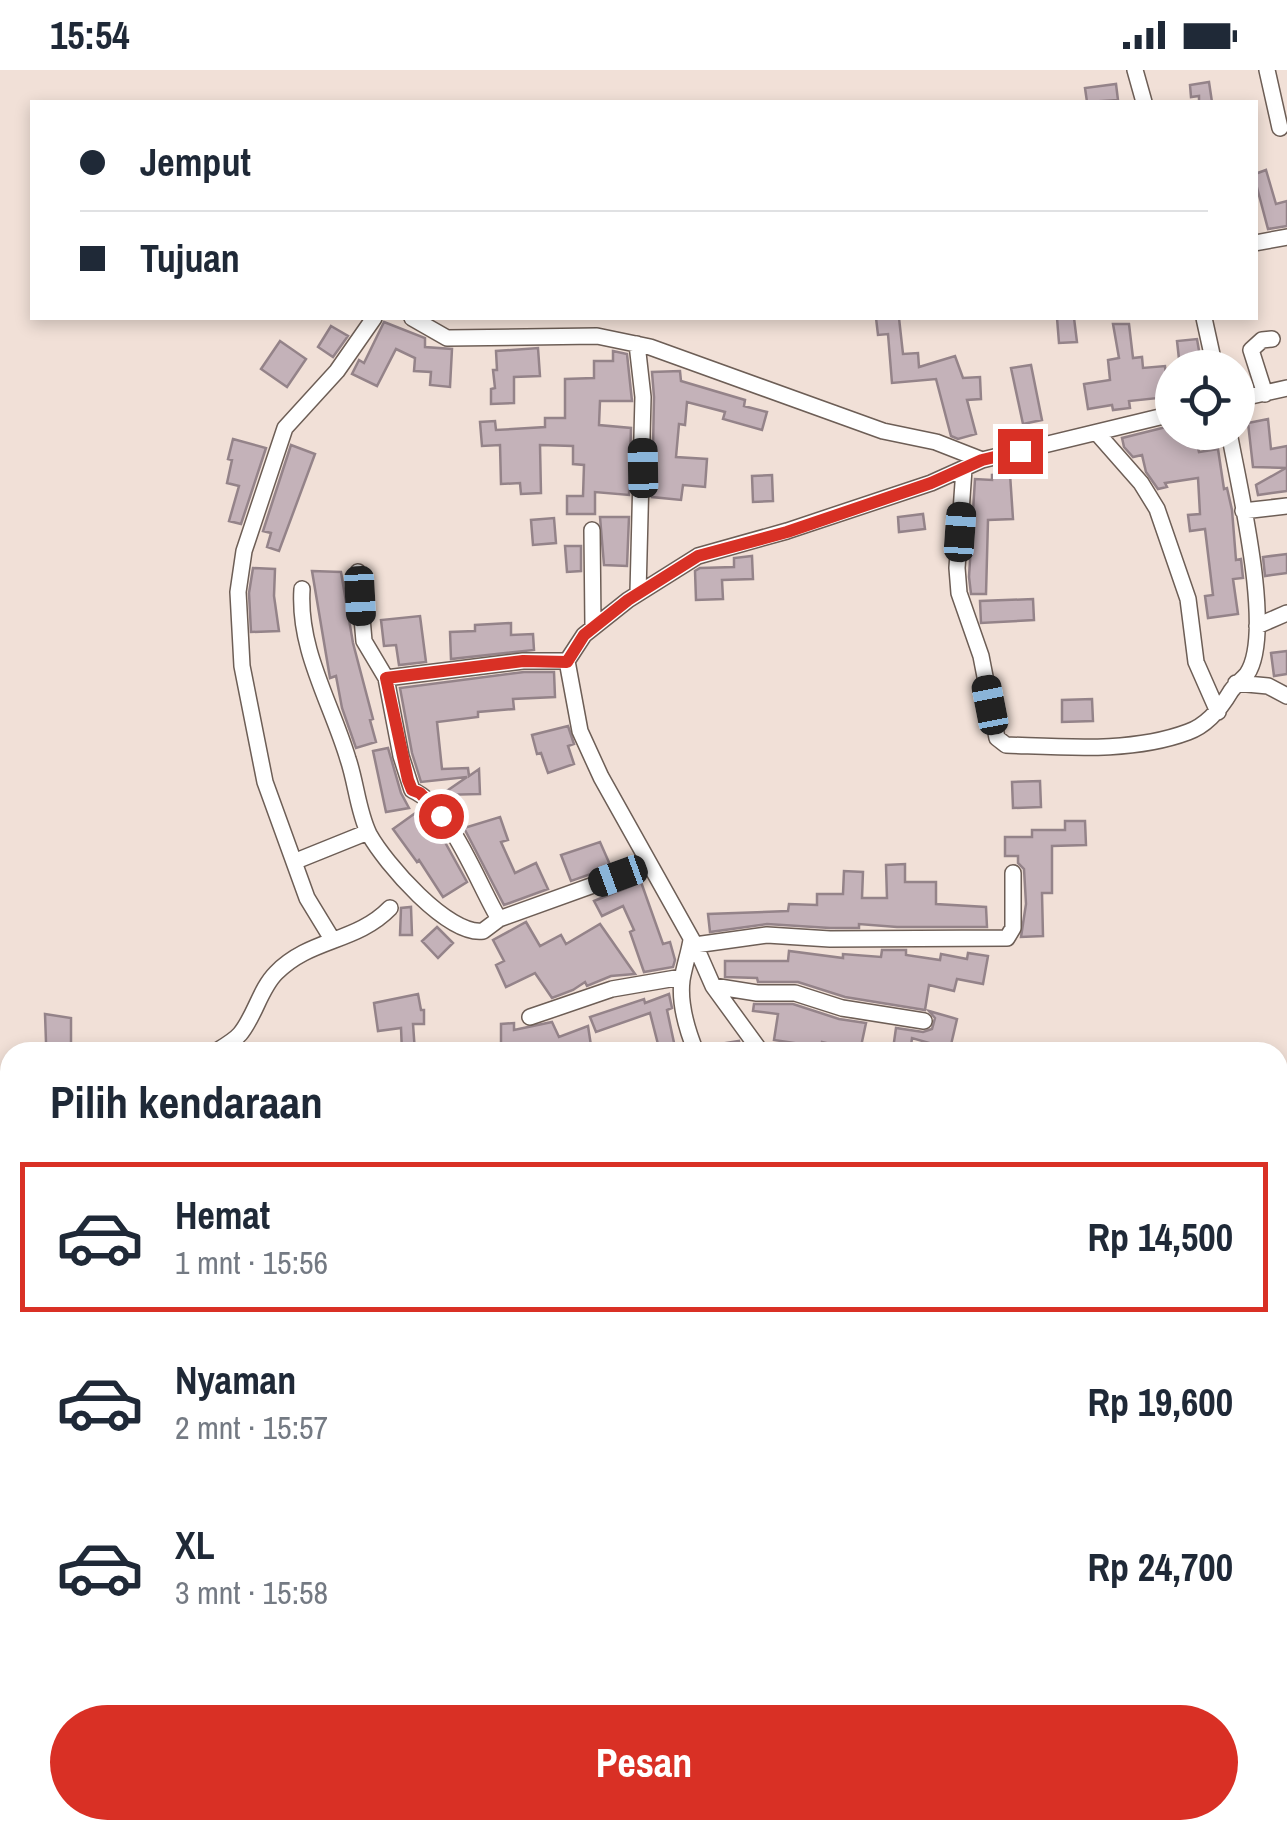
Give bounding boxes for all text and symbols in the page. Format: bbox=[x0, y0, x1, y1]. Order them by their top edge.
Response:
text: 15:54 bbox=[50, 10, 130, 61]
text: Jemput bbox=[140, 137, 251, 188]
text: Tujuan bbox=[140, 233, 240, 284]
map controls bbox=[1155, 350, 1255, 450]
button: locate bbox=[1155, 350, 1255, 450]
route end bbox=[998, 429, 1043, 474]
car bbox=[627, 438, 659, 498]
car bbox=[943, 501, 977, 563]
car bbox=[343, 565, 377, 627]
car bbox=[970, 673, 1010, 737]
route start bbox=[419, 794, 464, 839]
car bbox=[585, 852, 651, 900]
text: Pilih kendaraan bbox=[50, 1071, 323, 1132]
text: Hemat bbox=[175, 1190, 270, 1241]
icon: car bbox=[55, 1192, 145, 1282]
text: Rp 14,500 bbox=[1087, 1212, 1233, 1263]
text: 1 mnt · 15:56 bbox=[175, 1241, 328, 1284]
text: Nyaman bbox=[175, 1355, 296, 1406]
icon: car bbox=[55, 1357, 145, 1447]
text: Rp 19,600 bbox=[1087, 1377, 1233, 1428]
text: 2 mnt · 15:57 bbox=[175, 1406, 328, 1449]
text: XL bbox=[175, 1520, 215, 1571]
icon: car bbox=[55, 1522, 145, 1612]
text: Rp 24,700 bbox=[1087, 1542, 1233, 1593]
text: 3 mnt · 15:58 bbox=[175, 1571, 328, 1614]
button: Pesan bbox=[50, 1705, 1238, 1820]

